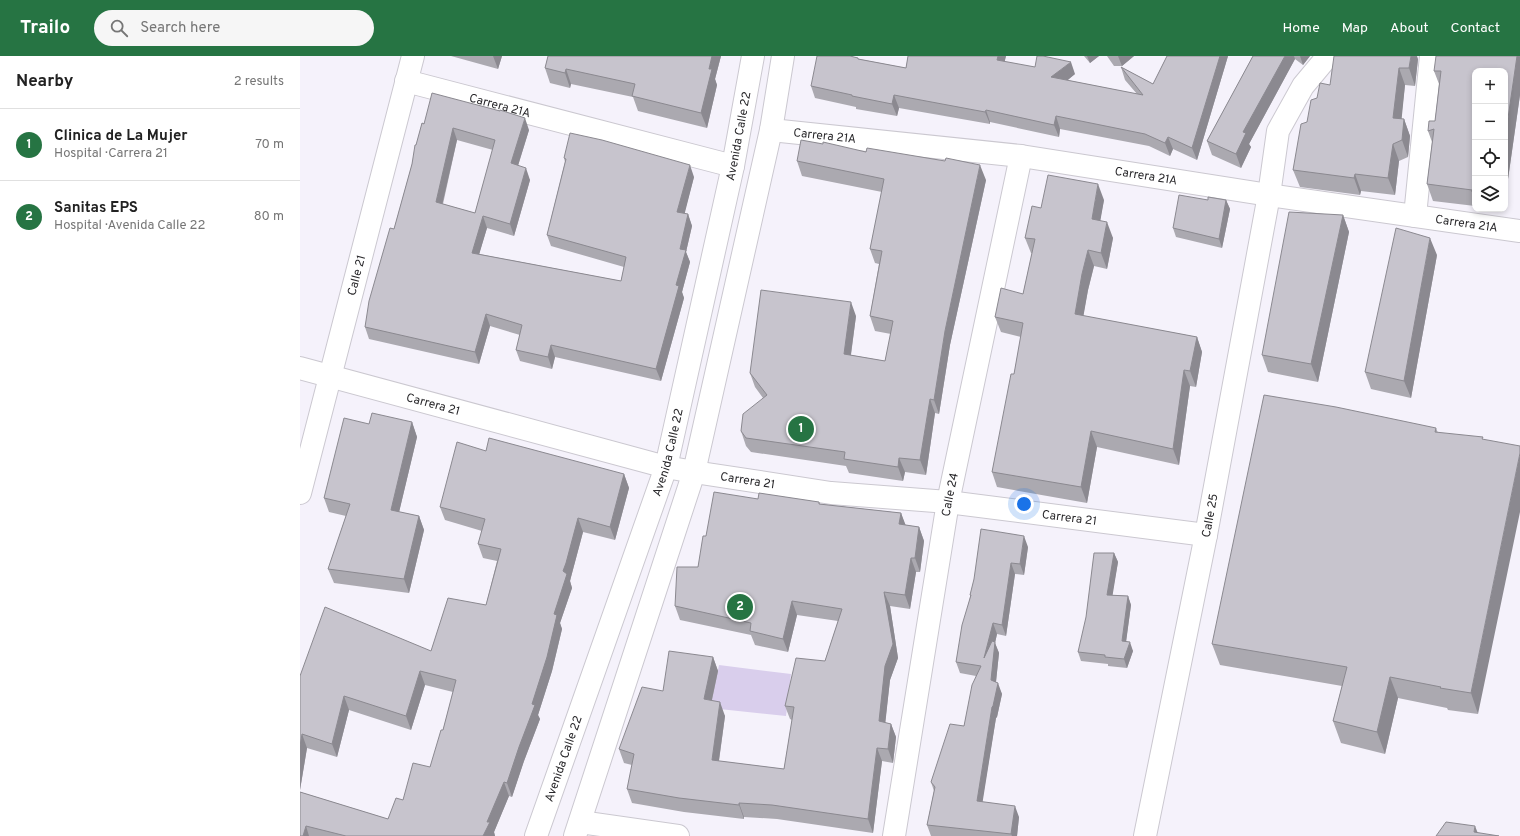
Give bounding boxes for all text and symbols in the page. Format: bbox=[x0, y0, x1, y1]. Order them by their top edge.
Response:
search box bbox=[94, 10, 374, 46]
text: Trailo bbox=[20, 16, 70, 40]
icon: search bbox=[108, 17, 130, 39]
text: Search here bbox=[140, 19, 220, 38]
text: Home bbox=[1283, 20, 1320, 37]
text: Map bbox=[1342, 20, 1368, 37]
text: About bbox=[1390, 20, 1429, 37]
text: Contact bbox=[1451, 20, 1500, 37]
map controls bbox=[1472, 68, 1508, 212]
button: + bbox=[1472, 68, 1508, 104]
text: Nearby bbox=[16, 71, 73, 93]
text: 2 results bbox=[234, 74, 284, 90]
street label: Avenida Calle 22 bbox=[723, 90, 755, 182]
street label: Carrera 21A bbox=[467, 91, 532, 122]
button: − bbox=[1472, 104, 1508, 140]
street label: Carrera 21A bbox=[792, 125, 857, 148]
text: Clinica de La Mujer bbox=[54, 127, 188, 146]
text: 1 bbox=[26, 137, 32, 153]
text: 70 m bbox=[255, 137, 284, 153]
button: locate bbox=[1472, 140, 1508, 176]
text: Hospital · Carrera 21 bbox=[54, 146, 168, 162]
street label: Carrera 21A bbox=[1114, 164, 1178, 189]
button: layers bbox=[1472, 176, 1508, 212]
text: Sanitas EPS bbox=[54, 199, 138, 218]
text: 2 bbox=[25, 209, 33, 225]
text: 80 m bbox=[254, 209, 284, 225]
street label: Carrera 21A bbox=[1434, 212, 1499, 237]
text: Hospital · Avenida Calle 22 bbox=[54, 218, 205, 234]
street label: Calle 21 bbox=[344, 253, 370, 298]
street label: Carrera 21 bbox=[404, 390, 462, 420]
street label: Avenida Calle 22 bbox=[649, 407, 688, 499]
pin: 1 bbox=[788, 414, 814, 444]
street label: Carrera 21 bbox=[719, 469, 776, 493]
street label: Calle 24 bbox=[939, 471, 963, 518]
street label: Calle 25 bbox=[1199, 492, 1223, 539]
your location bbox=[1014, 494, 1034, 514]
street label: Carrera 21 bbox=[1041, 507, 1098, 530]
pin: 2 bbox=[727, 592, 753, 622]
street label: Avenida Calle 22 bbox=[542, 714, 587, 804]

